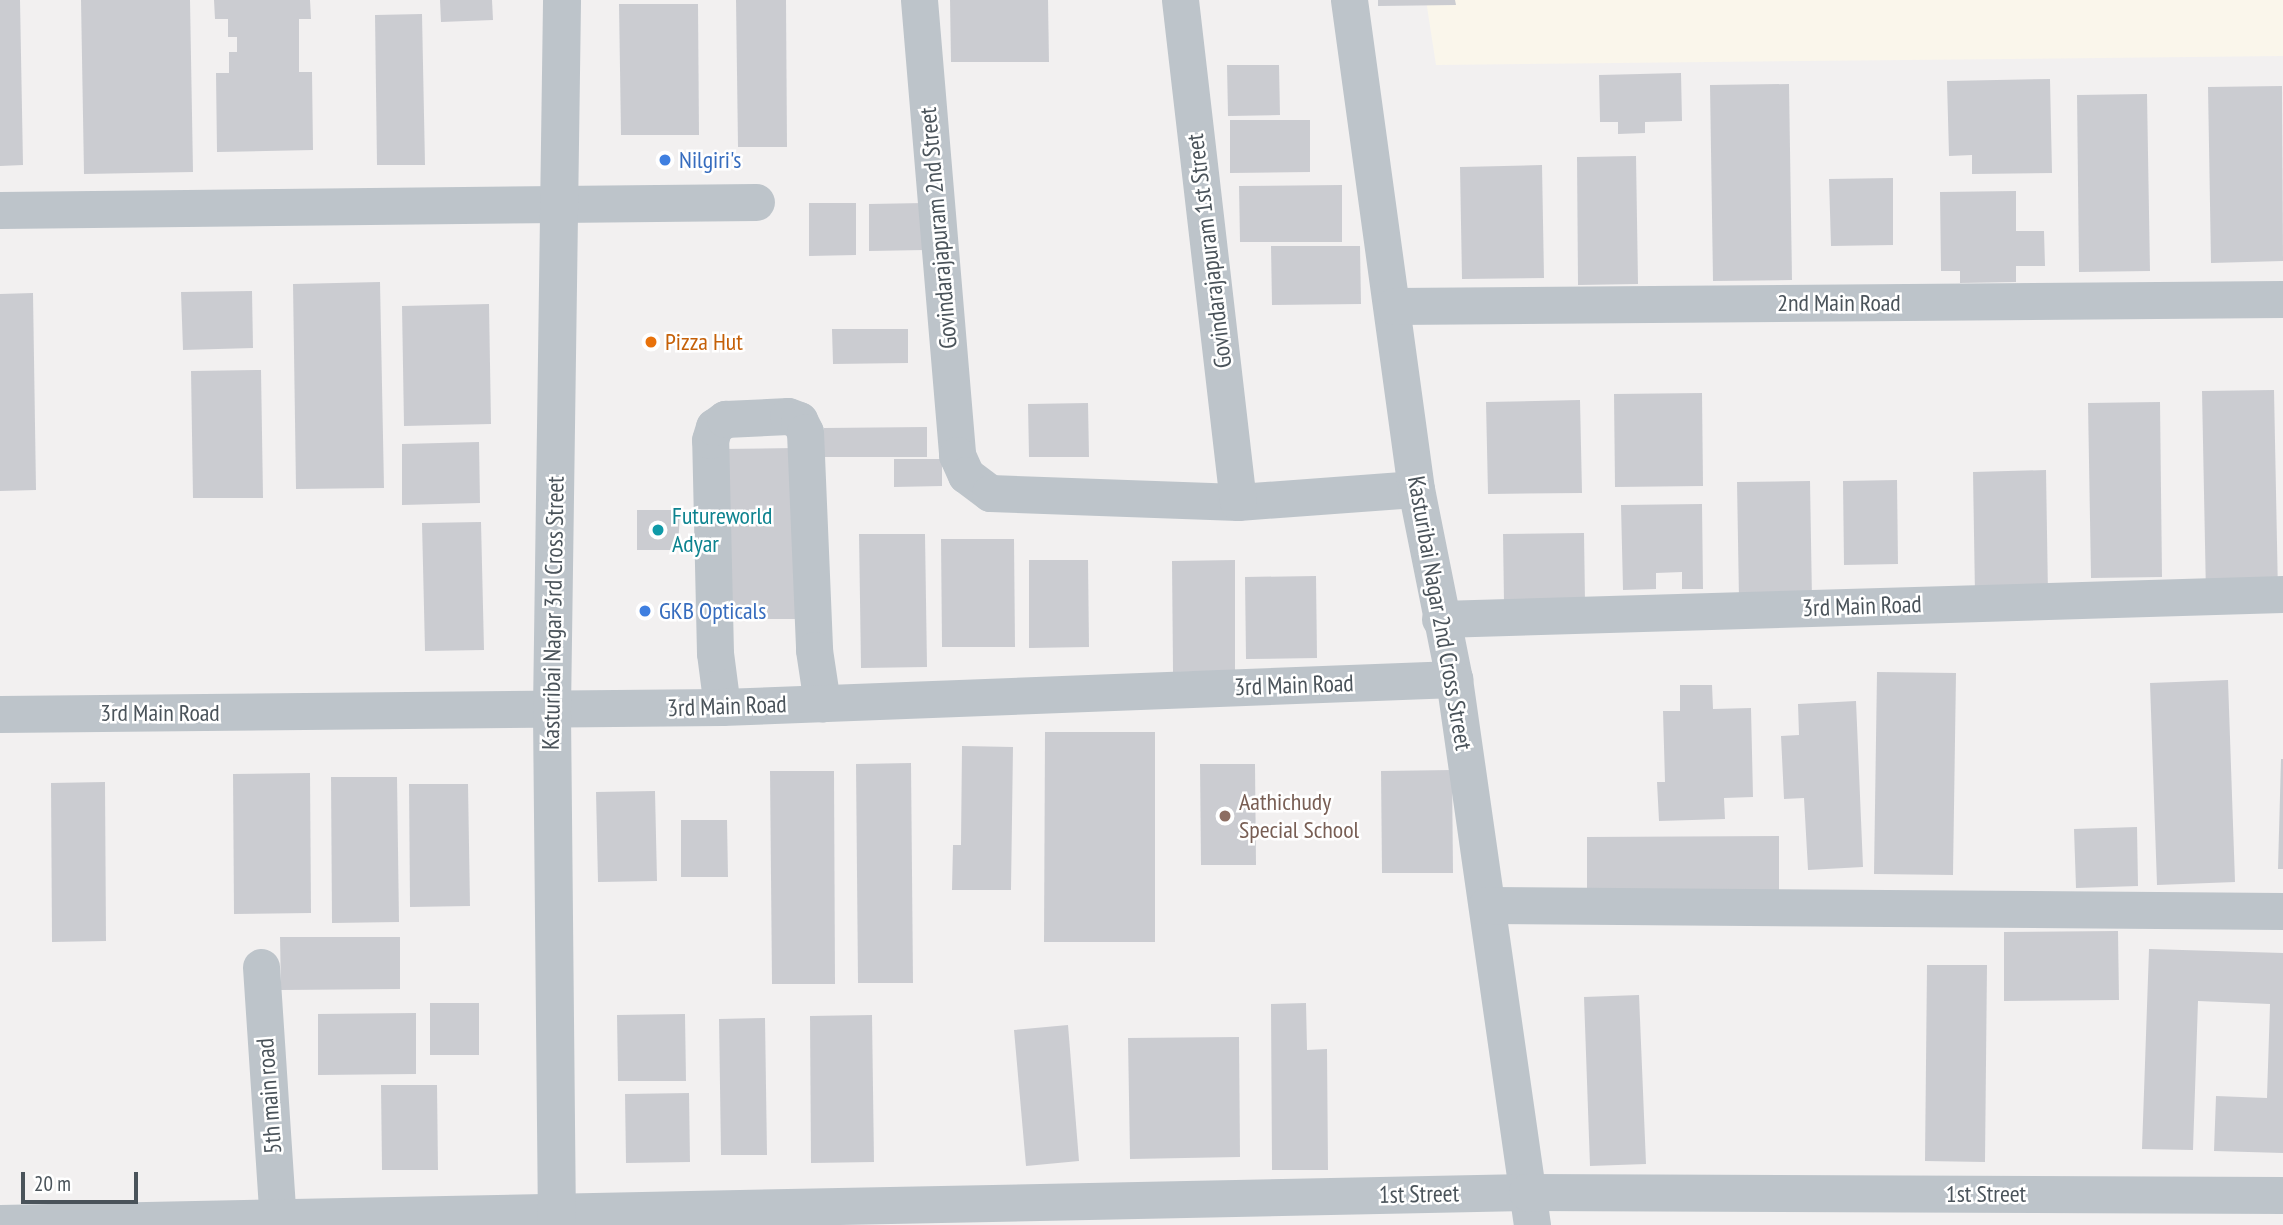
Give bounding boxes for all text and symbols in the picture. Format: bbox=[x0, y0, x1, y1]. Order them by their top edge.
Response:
street label: Govindarajapuram 2nd Street bbox=[913, 106, 963, 350]
street label: Govindarajapuram 1st Street bbox=[1180, 132, 1238, 370]
place label: Nilgiri's bbox=[679, 146, 741, 174]
marker: Nilgiri's bbox=[657, 152, 673, 168]
street label: 2nd Main Road bbox=[1777, 289, 1901, 317]
place label: Pizza Hut bbox=[665, 328, 743, 356]
marker: Pizza Hut bbox=[643, 334, 659, 350]
street label: Kasturibai Nagar 2nd Cross Street bbox=[1402, 474, 1478, 752]
street label: Kasturibai Nagar 3rd Cross Street bbox=[536, 476, 570, 750]
place label: Futureworld Adyar bbox=[672, 502, 773, 558]
marker: Futureworld Adyar bbox=[650, 522, 666, 538]
street label: 3rd Main Road bbox=[1802, 590, 1922, 622]
place label: GKB Opticals bbox=[659, 597, 766, 625]
marker: GKB Opticals bbox=[637, 603, 653, 619]
street label: 3rd Main Road bbox=[1234, 669, 1354, 701]
street label: 3rd Main Road bbox=[667, 690, 787, 722]
street label: 3rd Main Road bbox=[100, 699, 220, 727]
place label: Aathichudy Special School bbox=[1239, 788, 1359, 844]
marker: Aathichudy Special School bbox=[1217, 808, 1233, 824]
street label: 5th main road bbox=[251, 1037, 287, 1155]
scale bar bbox=[24, 1158, 142, 1202]
text: 20 m bbox=[34, 1170, 71, 1197]
street label: 1st Street bbox=[1379, 1179, 1459, 1209]
street label: 1st Street bbox=[1946, 1180, 2026, 1208]

